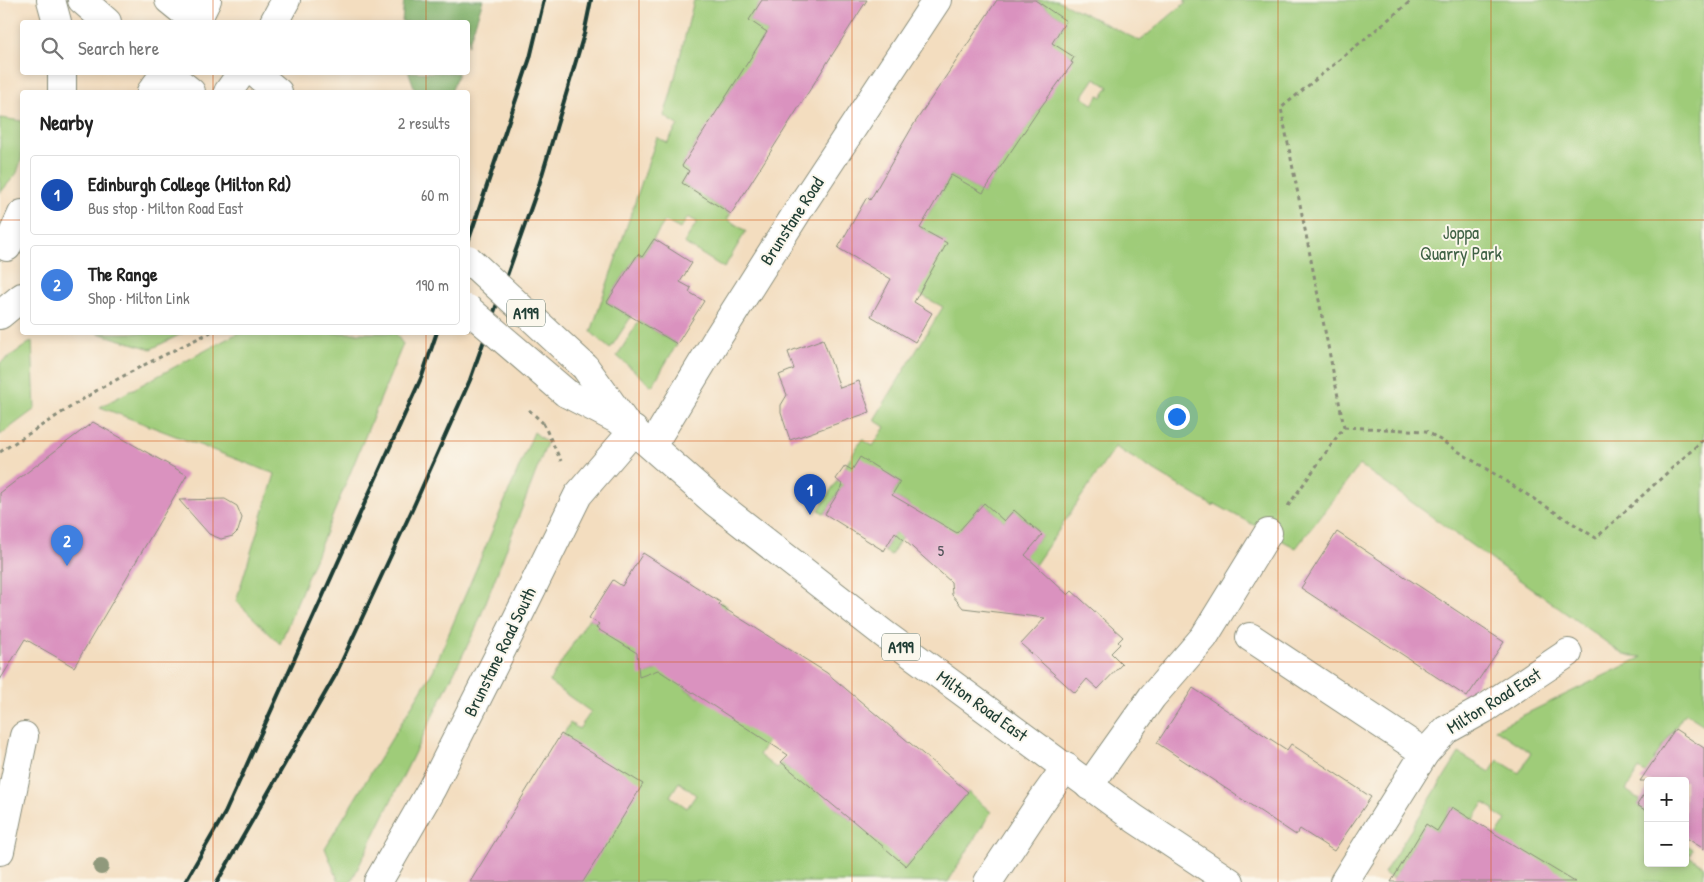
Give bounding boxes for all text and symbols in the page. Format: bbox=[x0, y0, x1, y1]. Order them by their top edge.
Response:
search box bbox=[20, 20, 470, 75]
icon: search bbox=[38, 34, 66, 62]
text: Search here bbox=[78, 35, 159, 61]
text: Nearby bbox=[40, 108, 93, 137]
text: 2 results bbox=[398, 112, 450, 134]
text: Edinburgh College (Milton Rd) bbox=[88, 171, 291, 197]
street label: Brunstane Road bbox=[754, 172, 829, 270]
text: 1 bbox=[54, 184, 60, 206]
text: 60 m bbox=[421, 184, 449, 206]
text: Bus stop · Milton Road East bbox=[88, 197, 243, 219]
park label: Joppa Quarry Park bbox=[1420, 220, 1502, 266]
text: The Range bbox=[88, 261, 157, 287]
text: 2 bbox=[53, 274, 61, 296]
text: 190 m bbox=[416, 274, 449, 296]
text: Shop · Milton Link bbox=[88, 287, 190, 309]
road number: A199 bbox=[507, 300, 545, 326]
your location bbox=[1164, 404, 1190, 430]
pin: 1 bbox=[794, 474, 826, 515]
pin: 2 bbox=[51, 525, 83, 566]
house number: 5 bbox=[938, 540, 945, 561]
street label: Brunstane Road South bbox=[457, 582, 542, 721]
road number: A199 bbox=[882, 634, 920, 660]
street label: Milton Road East bbox=[1442, 661, 1546, 740]
street label: Milton Road East bbox=[932, 664, 1034, 748]
map controls bbox=[1644, 777, 1689, 867]
button: + bbox=[1644, 777, 1689, 822]
button: − bbox=[1644, 822, 1689, 867]

